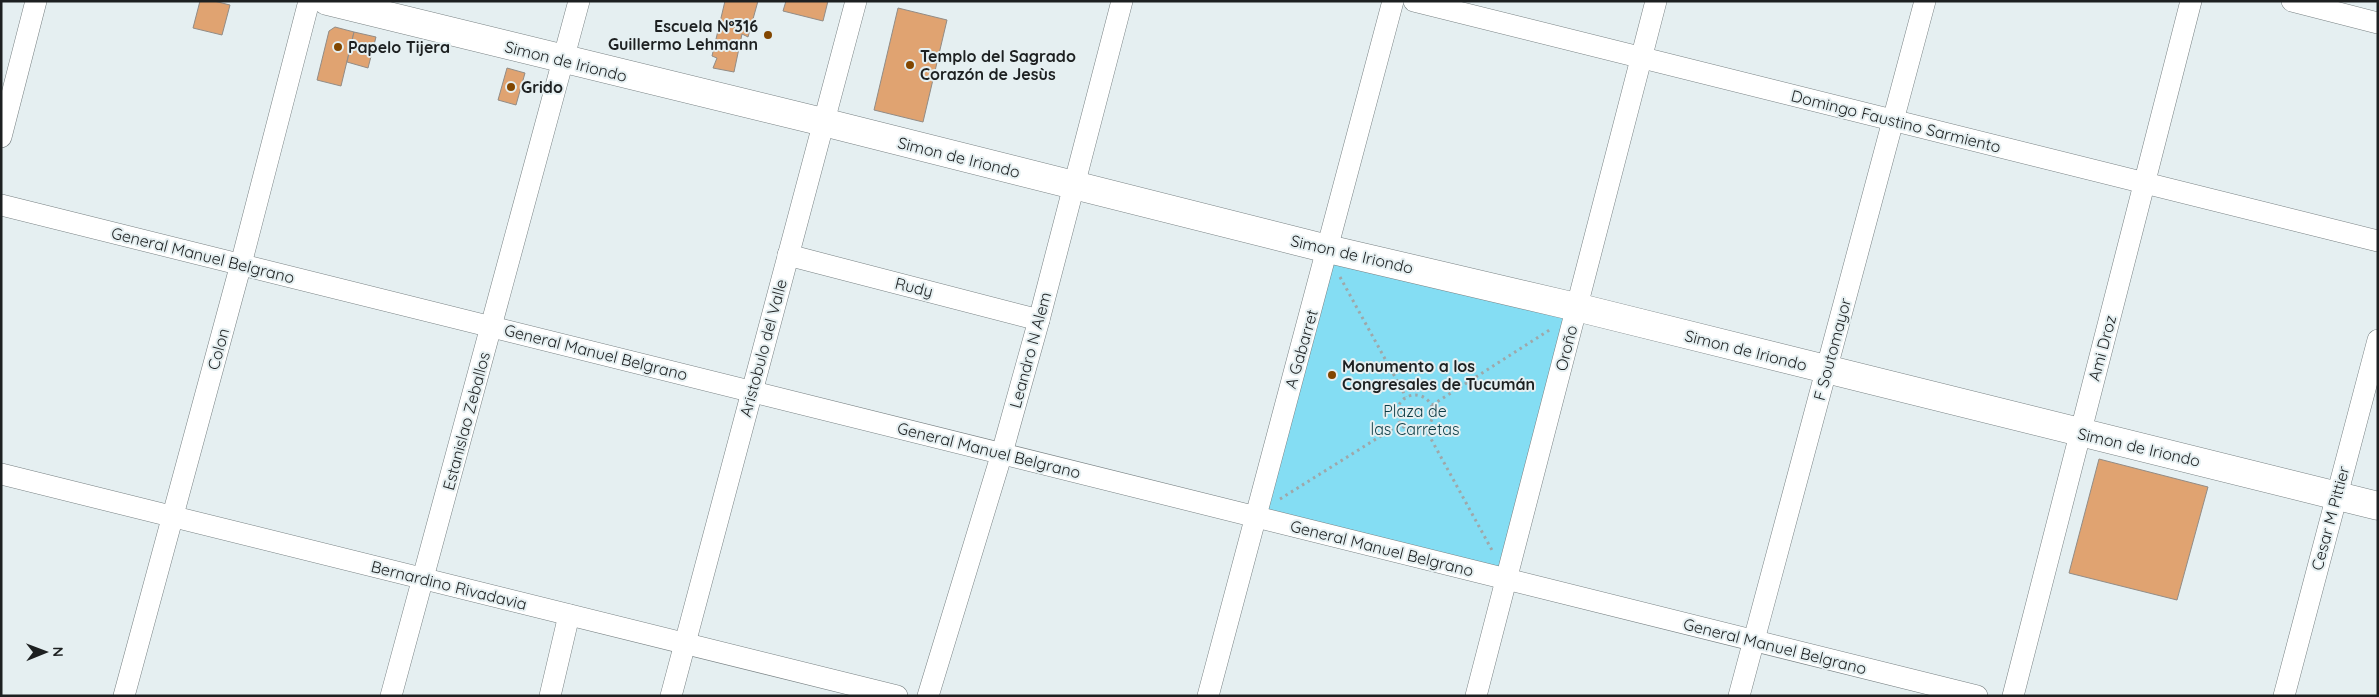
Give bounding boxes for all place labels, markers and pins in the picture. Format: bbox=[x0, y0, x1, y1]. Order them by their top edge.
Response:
place label: Escuela Nº316 Guillermo Lehmann bbox=[608, 16, 758, 54]
marker: Escuela Nº316 Guillermo Lehmann bbox=[762, 29, 774, 41]
place label: Papelo Tijera bbox=[348, 37, 450, 57]
marker: Papelo Tijera bbox=[332, 41, 344, 53]
place label: Templo del Sagrado Corazón de Jesùs bbox=[920, 46, 1076, 84]
marker: Templo del Sagrado Corazón de Jesùs bbox=[904, 59, 916, 71]
place label: Grido bbox=[521, 77, 563, 97]
marker: Grido bbox=[505, 81, 517, 93]
place label: Monumento a los Congresales de Tucumán bbox=[1342, 356, 1535, 394]
marker: Monumento a los Congresales de Tucumán bbox=[1326, 369, 1338, 381]

